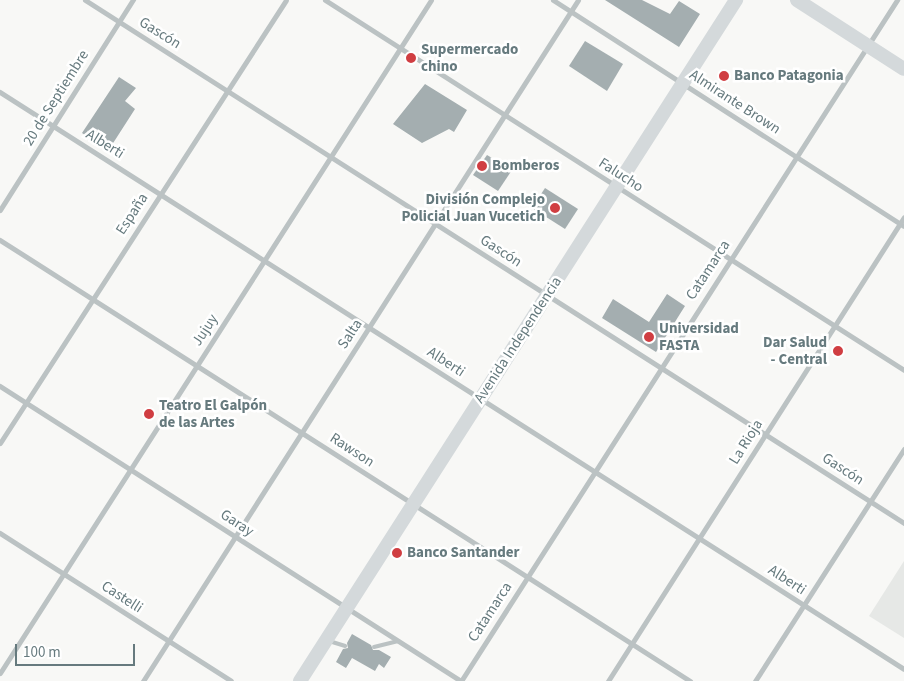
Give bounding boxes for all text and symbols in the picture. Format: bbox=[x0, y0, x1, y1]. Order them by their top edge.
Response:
street label: Gascón bbox=[136, 13, 184, 53]
place label: Supermercado chino bbox=[421, 40, 518, 75]
street label: 20 de Septiembre bbox=[19, 47, 93, 149]
marker: Supermercado chino bbox=[405, 52, 417, 64]
street label: Almirante Brown bbox=[686, 66, 784, 138]
place label: Banco Patagonia bbox=[734, 67, 844, 85]
marker: Banco Patagonia bbox=[718, 70, 730, 82]
street label: Alberti bbox=[83, 125, 127, 163]
street label: Falucho bbox=[595, 154, 647, 196]
place label: Bomberos bbox=[492, 157, 559, 175]
marker: Bomberos bbox=[476, 160, 488, 172]
street label: España bbox=[112, 190, 152, 238]
place label: División Complejo Policial Juan Vucetich bbox=[402, 190, 545, 225]
marker: División Complejo Policial Juan Vucetich bbox=[549, 202, 561, 214]
street label: Gascón bbox=[477, 231, 525, 271]
street label: Catamarca bbox=[682, 237, 734, 303]
street label: Avenida Independencia bbox=[470, 273, 566, 407]
street label: Jujuy bbox=[188, 311, 222, 349]
street label: Salta bbox=[334, 316, 366, 352]
place label: Universidad FASTA bbox=[659, 319, 739, 354]
marker: Universidad FASTA bbox=[643, 331, 655, 343]
place label: Dar Salud - Central bbox=[763, 333, 827, 368]
street label: Alberti bbox=[424, 343, 468, 381]
marker: Dar Salud - Central bbox=[831, 344, 845, 358]
place label: Teatro El Galpón de las Artes bbox=[159, 396, 267, 431]
marker: Teatro El Galpón de las Artes bbox=[143, 408, 155, 420]
street label: La Rioja bbox=[725, 416, 767, 468]
street label: Rawson bbox=[326, 429, 378, 471]
street label: Gascón bbox=[819, 449, 867, 489]
street label: Garay bbox=[217, 506, 257, 540]
place label: Banco Santander bbox=[407, 544, 520, 562]
marker: Banco Santander bbox=[391, 547, 403, 559]
street label: Alberti bbox=[765, 561, 809, 599]
street label: Castelli bbox=[98, 577, 146, 617]
street label: Catamarca bbox=[464, 579, 516, 645]
scale bar bbox=[18, 634, 138, 666]
text: 100 m bbox=[23, 642, 61, 663]

